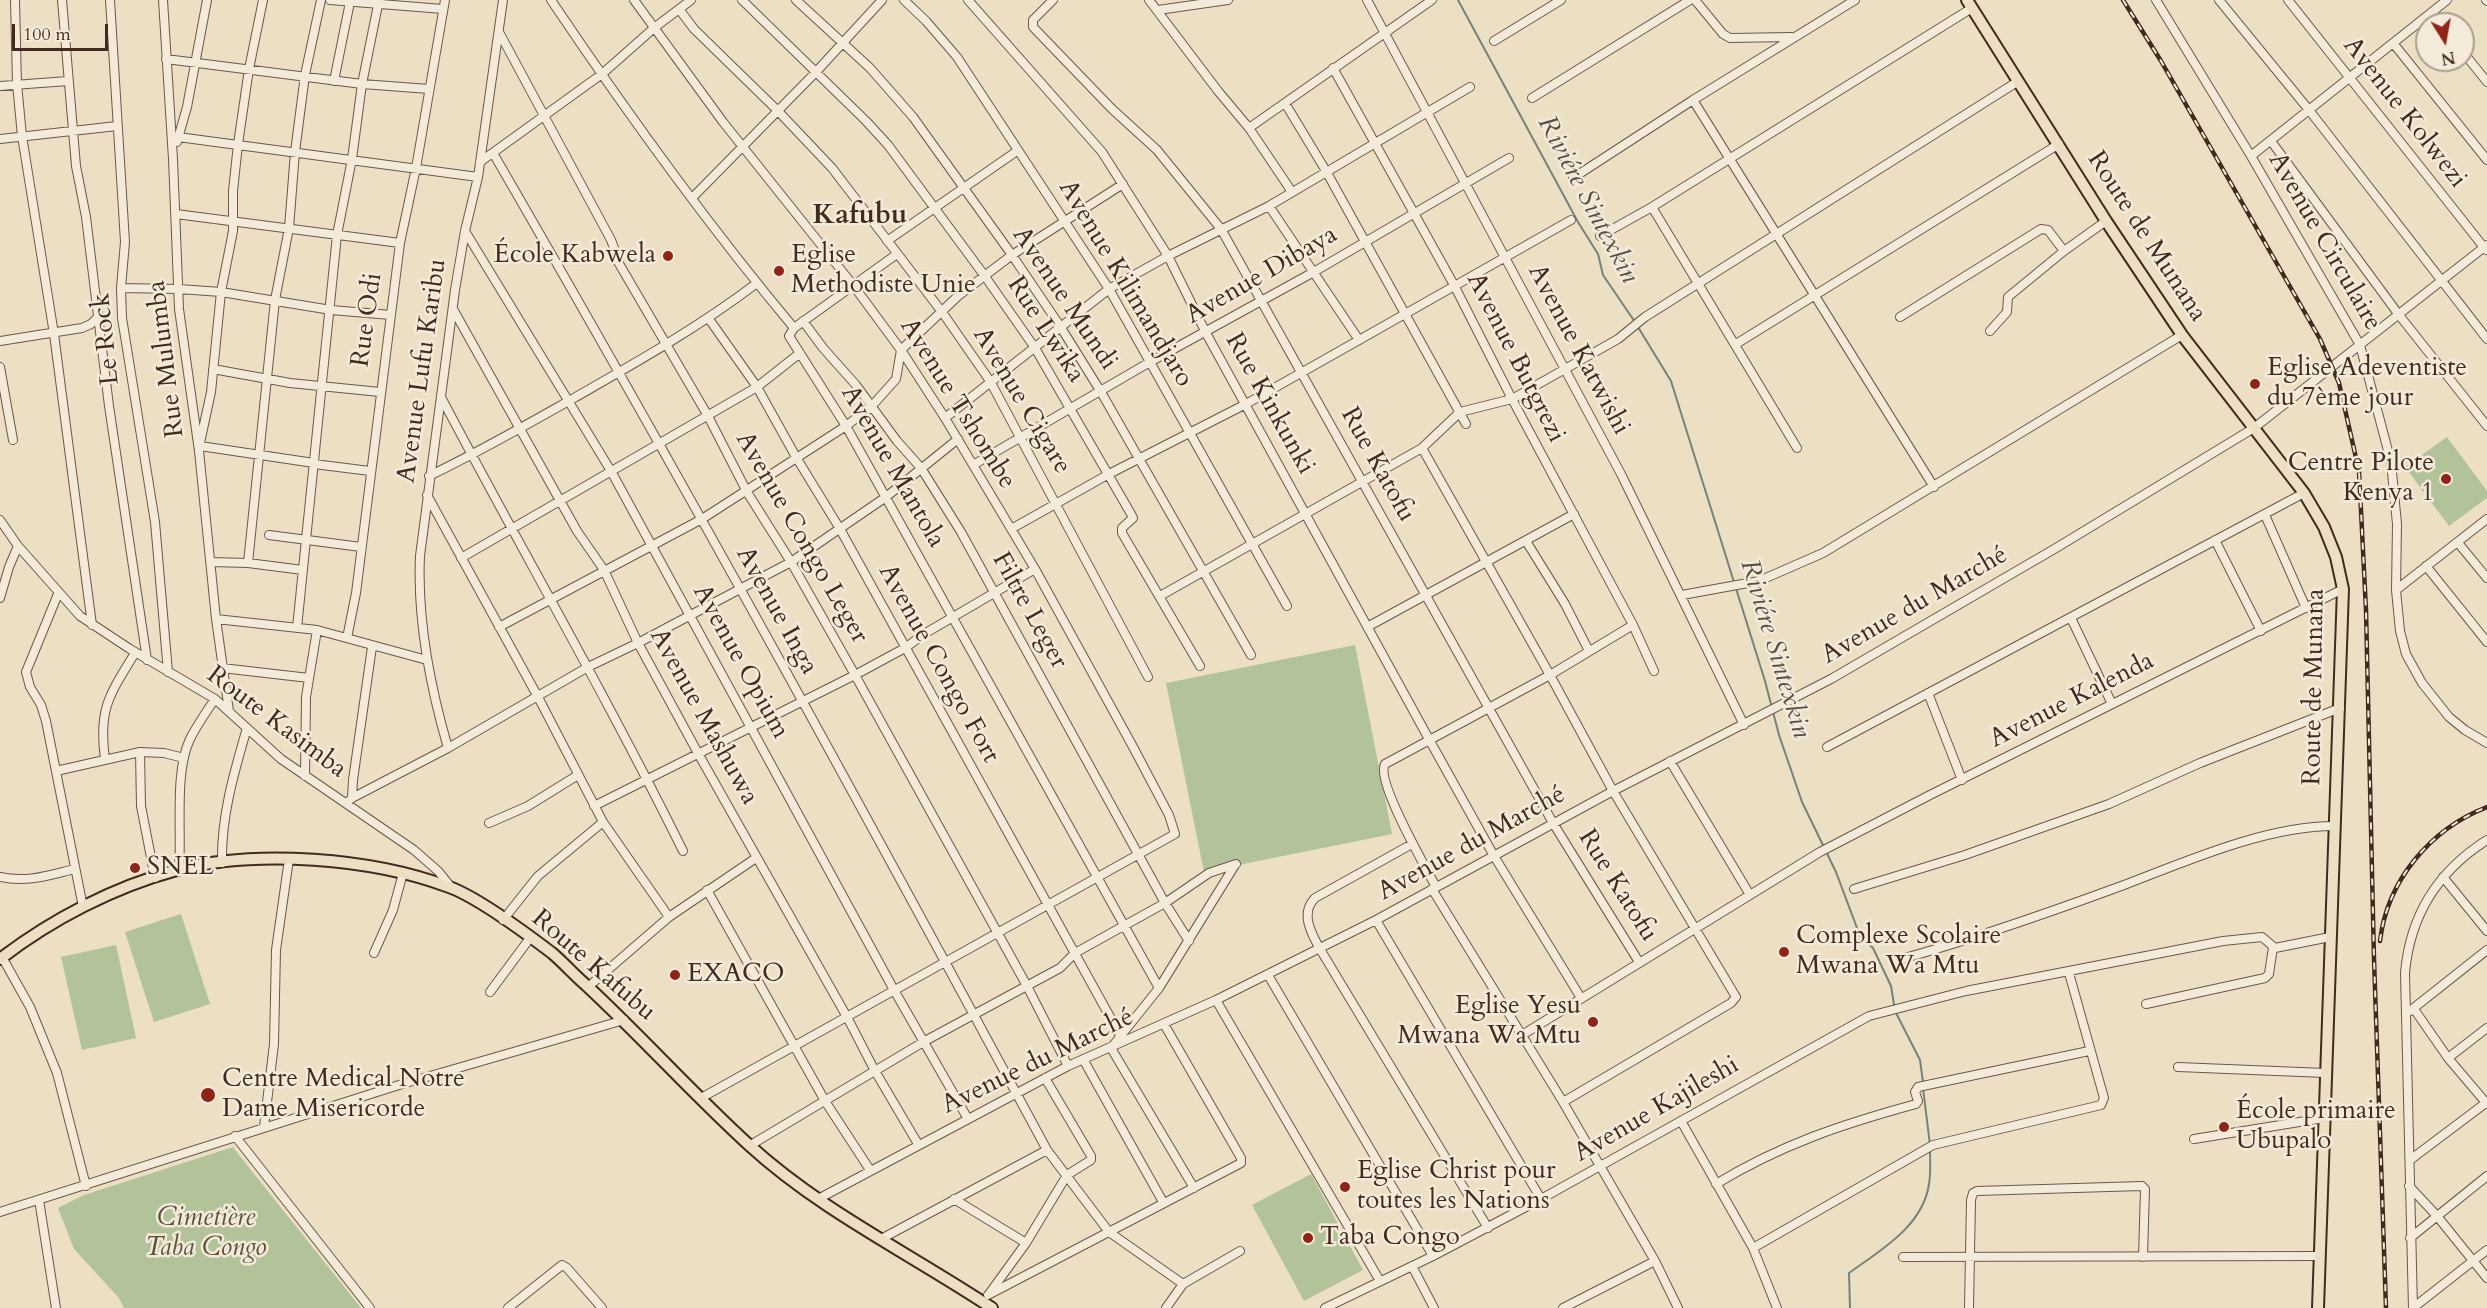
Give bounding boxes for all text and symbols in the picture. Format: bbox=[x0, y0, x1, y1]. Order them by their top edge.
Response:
scale bar bbox=[15, 12, 111, 50]
north arrow bbox=[2415, 12, 2475, 72]
text: 100 m bbox=[23, 22, 71, 47]
street label: Avenue Kolwezi bbox=[2335, 31, 2473, 195]
text: N bbox=[2439, 46, 2457, 70]
water label: Riviére Sintexkin bbox=[1529, 111, 1645, 289]
street label: Route de Munana bbox=[2079, 146, 2213, 328]
street label: Avenue Circulaire bbox=[2260, 147, 2388, 337]
street label: Avenue Kilimandjaro bbox=[1051, 175, 1199, 393]
district label: Kafubu bbox=[812, 200, 908, 234]
street label: Avenue Dibaya bbox=[1181, 220, 1343, 332]
street label: Avenue Mundi bbox=[1005, 221, 1123, 377]
place label: École Kabwela bbox=[494, 240, 656, 272]
place label: Eglise Methodiste Unie bbox=[791, 240, 976, 302]
marker: École Kabwela bbox=[661, 249, 675, 263]
street label: Avenue Lufu Karibu bbox=[392, 257, 454, 485]
street label: Avenue Katwishi bbox=[1520, 259, 1636, 441]
marker: Eglise Methodiste Unie bbox=[772, 264, 786, 278]
street label: Avenue Butgrezi bbox=[1459, 268, 1571, 448]
street label: Rue Odi bbox=[346, 271, 390, 369]
street label: Rue Lwika bbox=[999, 271, 1091, 389]
street label: Rue Mulumba bbox=[142, 279, 192, 439]
street label: Le Rock bbox=[87, 291, 127, 387]
street label: Avenue Tshombe bbox=[892, 313, 1022, 495]
street label: Avenue Cigare bbox=[965, 322, 1077, 480]
street label: Rue Kinkunki bbox=[1217, 328, 1321, 480]
place label: Eglise Adeventiste du 7ème jour bbox=[2267, 353, 2467, 414]
marker: Eglise Adeventiste du 7ème jour bbox=[2248, 377, 2262, 391]
street label: Avenue Mantola bbox=[833, 380, 951, 554]
street label: Rue Katofu bbox=[1333, 402, 1421, 528]
street label: Avenue Congo Leger bbox=[728, 427, 874, 649]
place label: Centre Pilote Kenya 1 bbox=[2288, 448, 2434, 509]
marker: Centre Pilote Kenya 1 bbox=[2439, 472, 2453, 486]
street label: Avenue du Marché bbox=[1816, 540, 2014, 672]
street label: Avenue Inga bbox=[728, 542, 824, 680]
street label: Filtre Leger bbox=[984, 547, 1074, 675]
water label: Riviére Sintexkin bbox=[1731, 556, 1817, 742]
street label: Avenue Congo Fort bbox=[870, 559, 1006, 769]
street label: Avenue Opium bbox=[685, 580, 795, 744]
street label: Route de Munana bbox=[2298, 588, 2332, 786]
street label: Avenue Mashuwa bbox=[642, 624, 764, 810]
street label: Avenue Kalenda bbox=[1985, 646, 2159, 756]
street label: Route Kasimba bbox=[200, 660, 352, 786]
street label: Avenue du Marché bbox=[1373, 780, 1571, 908]
street label: Rue Katofu bbox=[1570, 824, 1664, 948]
place label: SNEL bbox=[147, 852, 214, 884]
marker: SNEL bbox=[128, 861, 142, 875]
street label: Route Kafubu bbox=[525, 904, 661, 1028]
place label: Complexe Scolaire Mwana Wa Mtu bbox=[1796, 921, 2001, 982]
marker: Complexe Scolaire Mwana Wa Mtu bbox=[1777, 945, 1791, 959]
place label: EXACO bbox=[687, 959, 784, 991]
marker: EXACO bbox=[668, 968, 682, 982]
place label: Eglise Yesu Mwana Wa Mtu bbox=[1398, 991, 1581, 1052]
street label: Avenue du Marché bbox=[937, 1002, 1139, 1122]
marker: Eglise Yesu Mwana Wa Mtu bbox=[1586, 1015, 1600, 1029]
street label: Avenue Kajileshi bbox=[1569, 1050, 1745, 1170]
place label: Centre Medical Notre Dame Misericorde bbox=[222, 1064, 465, 1126]
marker: Centre Medical Notre Dame Misericorde bbox=[199, 1086, 217, 1104]
place label: École primaire Ubupalo bbox=[2236, 1096, 2396, 1158]
marker: École primaire Ubupalo bbox=[2217, 1120, 2231, 1134]
place label: Eglise Christ pour toutes les Nations bbox=[1357, 1156, 1556, 1218]
marker: Eglise Christ pour toutes les Nations bbox=[1338, 1180, 1352, 1194]
park label: Cimetière Taba Congo bbox=[145, 1203, 267, 1264]
place label: Taba Congo bbox=[1320, 1222, 1460, 1254]
marker: Taba Congo bbox=[1301, 1231, 1315, 1245]

